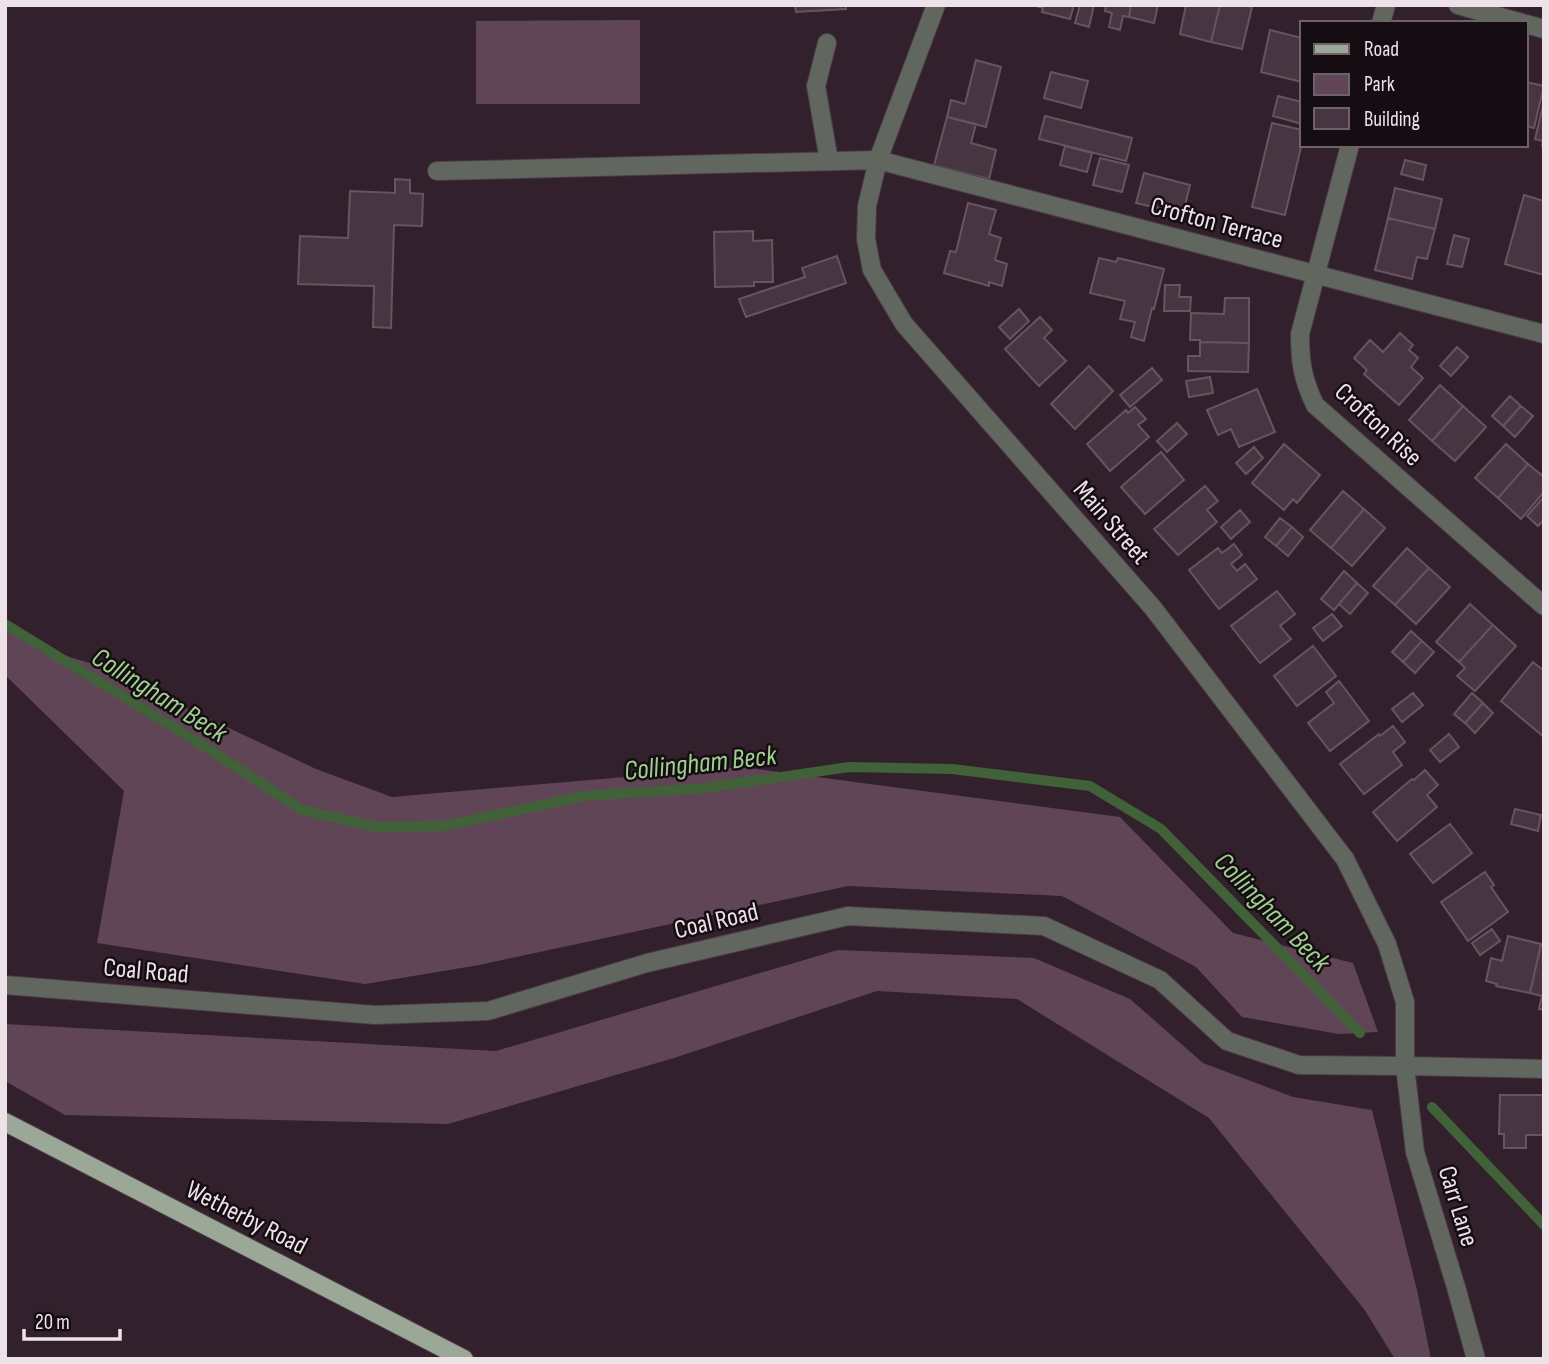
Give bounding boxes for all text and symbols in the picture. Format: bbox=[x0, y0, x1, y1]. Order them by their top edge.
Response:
legend bbox=[1300, 21, 1528, 147]
text: Road bbox=[1364, 37, 1399, 62]
text: Park bbox=[1364, 72, 1395, 97]
text: Building bbox=[1364, 107, 1420, 132]
street label: Crofton Terrace bbox=[1147, 191, 1286, 256]
street label: Crofton Rise bbox=[1328, 377, 1428, 473]
street label: Main Street bbox=[1066, 475, 1156, 571]
water label: Collingham Beck bbox=[86, 641, 234, 751]
water label: Collingham Beck bbox=[622, 739, 780, 788]
water label: Collingham Beck bbox=[1207, 846, 1338, 980]
street label: Coal Road bbox=[671, 897, 761, 946]
street label: Coal Road bbox=[102, 952, 190, 991]
street label: Carr Lane bbox=[1431, 1162, 1484, 1250]
street label: Wetherby Road bbox=[181, 1175, 312, 1262]
scale bar bbox=[24, 1298, 121, 1342]
text: 20 m bbox=[35, 1310, 70, 1335]

